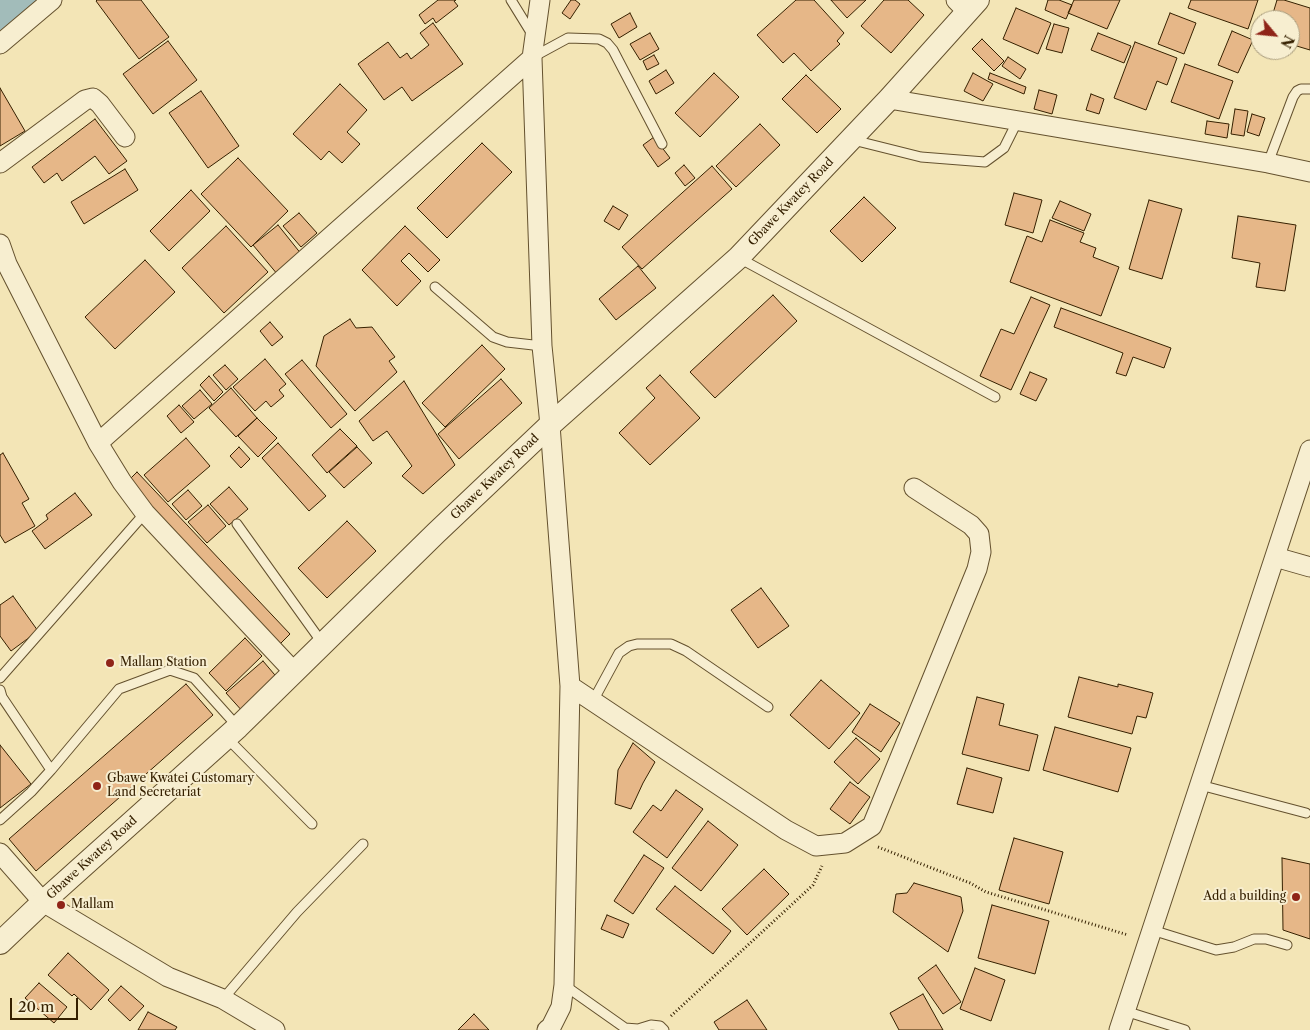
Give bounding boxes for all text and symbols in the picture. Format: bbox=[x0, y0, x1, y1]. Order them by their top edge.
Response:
north arrow bbox=[1250, 10, 1300, 60]
text: N bbox=[1277, 32, 1298, 51]
street label: Gbawe Kwatey Road bbox=[745, 155, 837, 249]
street label: Gbawe Kwatey Road bbox=[448, 431, 542, 523]
place label: Mallam Station bbox=[120, 656, 207, 670]
marker: Mallam Station bbox=[104, 657, 116, 669]
place label: Gbawe Kwatei Customary Land Secretariat bbox=[107, 772, 254, 800]
marker: Gbawe Kwatei Customary Land Secretariat bbox=[91, 780, 103, 792]
street label: Gbawe Kwatey Road bbox=[44, 814, 140, 902]
place label: Add a building bbox=[1203, 890, 1286, 904]
marker: Add a building bbox=[1290, 891, 1302, 903]
place label: Mallam bbox=[71, 898, 114, 912]
marker: Mallam bbox=[55, 899, 67, 911]
scale bar bbox=[12, 988, 80, 1020]
text: 20 m bbox=[18, 997, 54, 1016]

